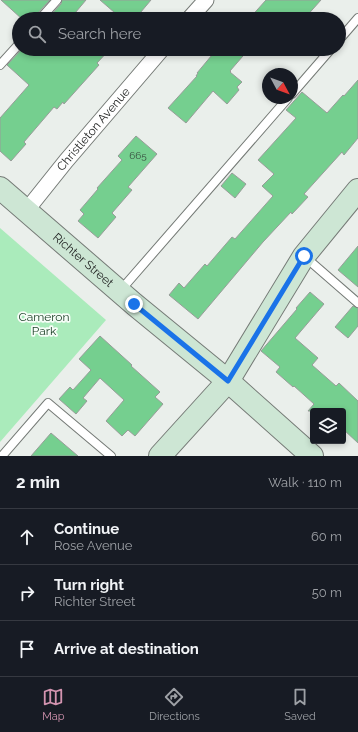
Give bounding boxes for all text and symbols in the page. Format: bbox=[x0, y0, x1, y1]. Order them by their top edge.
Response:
search box bbox=[12, 12, 346, 56]
icon: search bbox=[26, 23, 48, 45]
text: Search here bbox=[58, 25, 141, 43]
north arrow bbox=[262, 68, 298, 104]
street label: Christleton Avenue bbox=[54, 85, 133, 174]
house number: 665 bbox=[129, 150, 147, 161]
street label: Richter Street bbox=[50, 230, 116, 290]
route start bbox=[295, 247, 313, 265]
route end bbox=[125, 295, 143, 313]
park label: Cameron Park bbox=[19, 310, 70, 338]
map controls bbox=[310, 408, 346, 444]
button: layers bbox=[310, 408, 346, 444]
text: 2 min bbox=[16, 472, 60, 492]
text: Walk · 110 m bbox=[268, 475, 342, 490]
text: Continue bbox=[54, 520, 119, 538]
icon: ahead bbox=[16, 526, 38, 548]
text: 60 m bbox=[311, 529, 342, 544]
text: Rose Avenue bbox=[54, 538, 132, 553]
text: Turn right bbox=[54, 576, 124, 594]
icon: right bbox=[16, 582, 38, 604]
text: 50 m bbox=[312, 585, 342, 600]
text: Richter Street bbox=[54, 594, 135, 609]
icon: arrive bbox=[16, 638, 38, 660]
text: Arrive at destination bbox=[54, 640, 199, 658]
tab: Map bbox=[42, 686, 65, 723]
tab: Directions bbox=[149, 686, 200, 723]
tab: Saved bbox=[284, 686, 316, 723]

